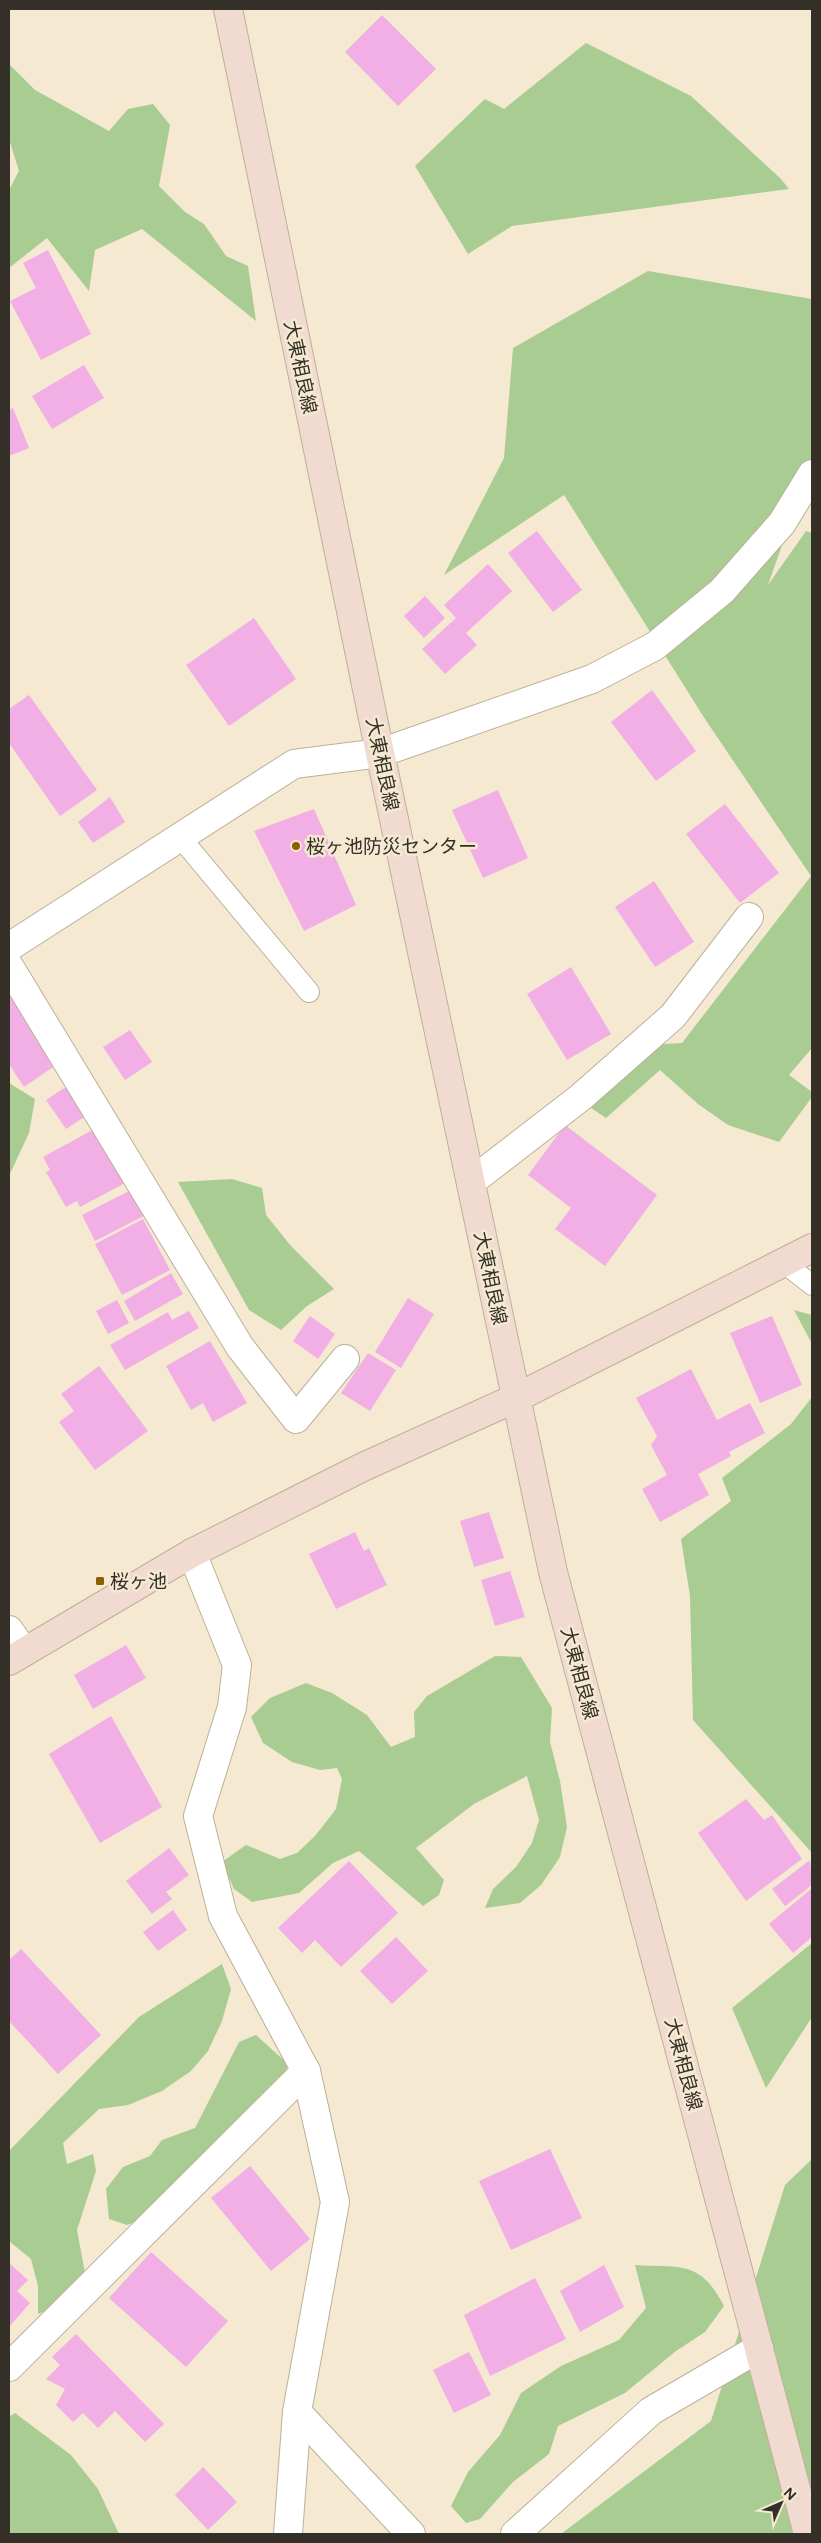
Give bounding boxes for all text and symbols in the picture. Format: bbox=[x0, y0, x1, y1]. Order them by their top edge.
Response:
street label: 大東相良線 bbox=[279, 318, 322, 416]
street label: 大東相良線 bbox=[361, 715, 404, 813]
place label: 桜ヶ池防災センター bbox=[306, 835, 477, 858]
marker: 桜ヶ池防災センター bbox=[290, 840, 302, 852]
street label: 大東相良線 bbox=[469, 1229, 512, 1327]
place label: 桜ヶ池 bbox=[110, 1570, 167, 1593]
marker: 桜ヶ池 bbox=[94, 1575, 106, 1587]
street label: 大東相良線 bbox=[556, 1624, 603, 1722]
street label: 大東相良線 bbox=[660, 2015, 707, 2113]
north arrow bbox=[756, 2478, 806, 2528]
text: N bbox=[780, 2484, 800, 2504]

